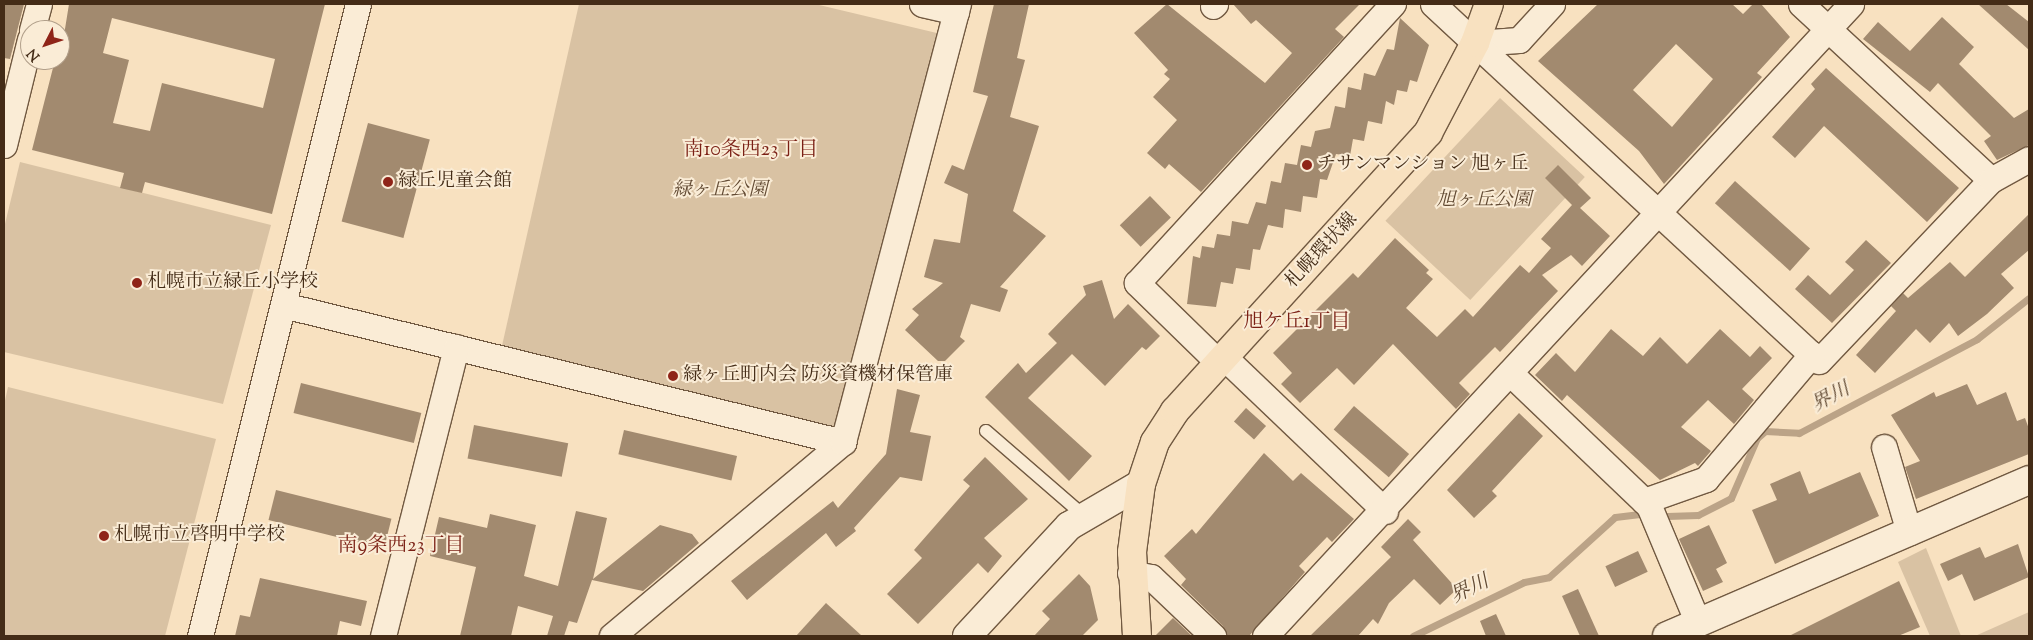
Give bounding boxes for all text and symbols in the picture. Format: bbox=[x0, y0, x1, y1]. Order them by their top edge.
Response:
north arrow bbox=[20, 20, 70, 70]
text: N bbox=[23, 43, 46, 65]
district label: 南10条西23丁目 bbox=[684, 138, 818, 162]
place label: チサンマンション 旭ヶ丘 bbox=[1317, 154, 1530, 176]
marker: チサンマンション 旭ヶ丘 bbox=[1301, 159, 1313, 171]
place label: 緑丘児童会館 bbox=[398, 171, 512, 193]
marker: 緑丘児童会館 bbox=[382, 176, 394, 188]
park label: 緑ヶ丘公園 bbox=[673, 180, 767, 202]
park label: 旭ヶ丘公園 bbox=[1437, 190, 1531, 212]
street label: 札幌環状線 bbox=[1281, 208, 1363, 294]
place label: 札幌市立緑丘小学校 bbox=[147, 272, 318, 294]
marker: 札幌市立緑丘小学校 bbox=[131, 277, 143, 289]
district label: 旭ケ丘1丁目 bbox=[1244, 310, 1350, 334]
place label: 緑ヶ丘町内会 防災資機材保管庫 bbox=[683, 365, 953, 387]
marker: 緑ヶ丘町内会 防災資機材保管庫 bbox=[667, 370, 679, 382]
water label: 界川 bbox=[1808, 378, 1854, 418]
place label: 札幌市立啓明中学校 bbox=[114, 525, 285, 547]
marker: 札幌市立啓明中学校 bbox=[98, 530, 110, 542]
district label: 南9条西23丁目 bbox=[337, 534, 465, 558]
water label: 界川 bbox=[1447, 570, 1493, 610]

